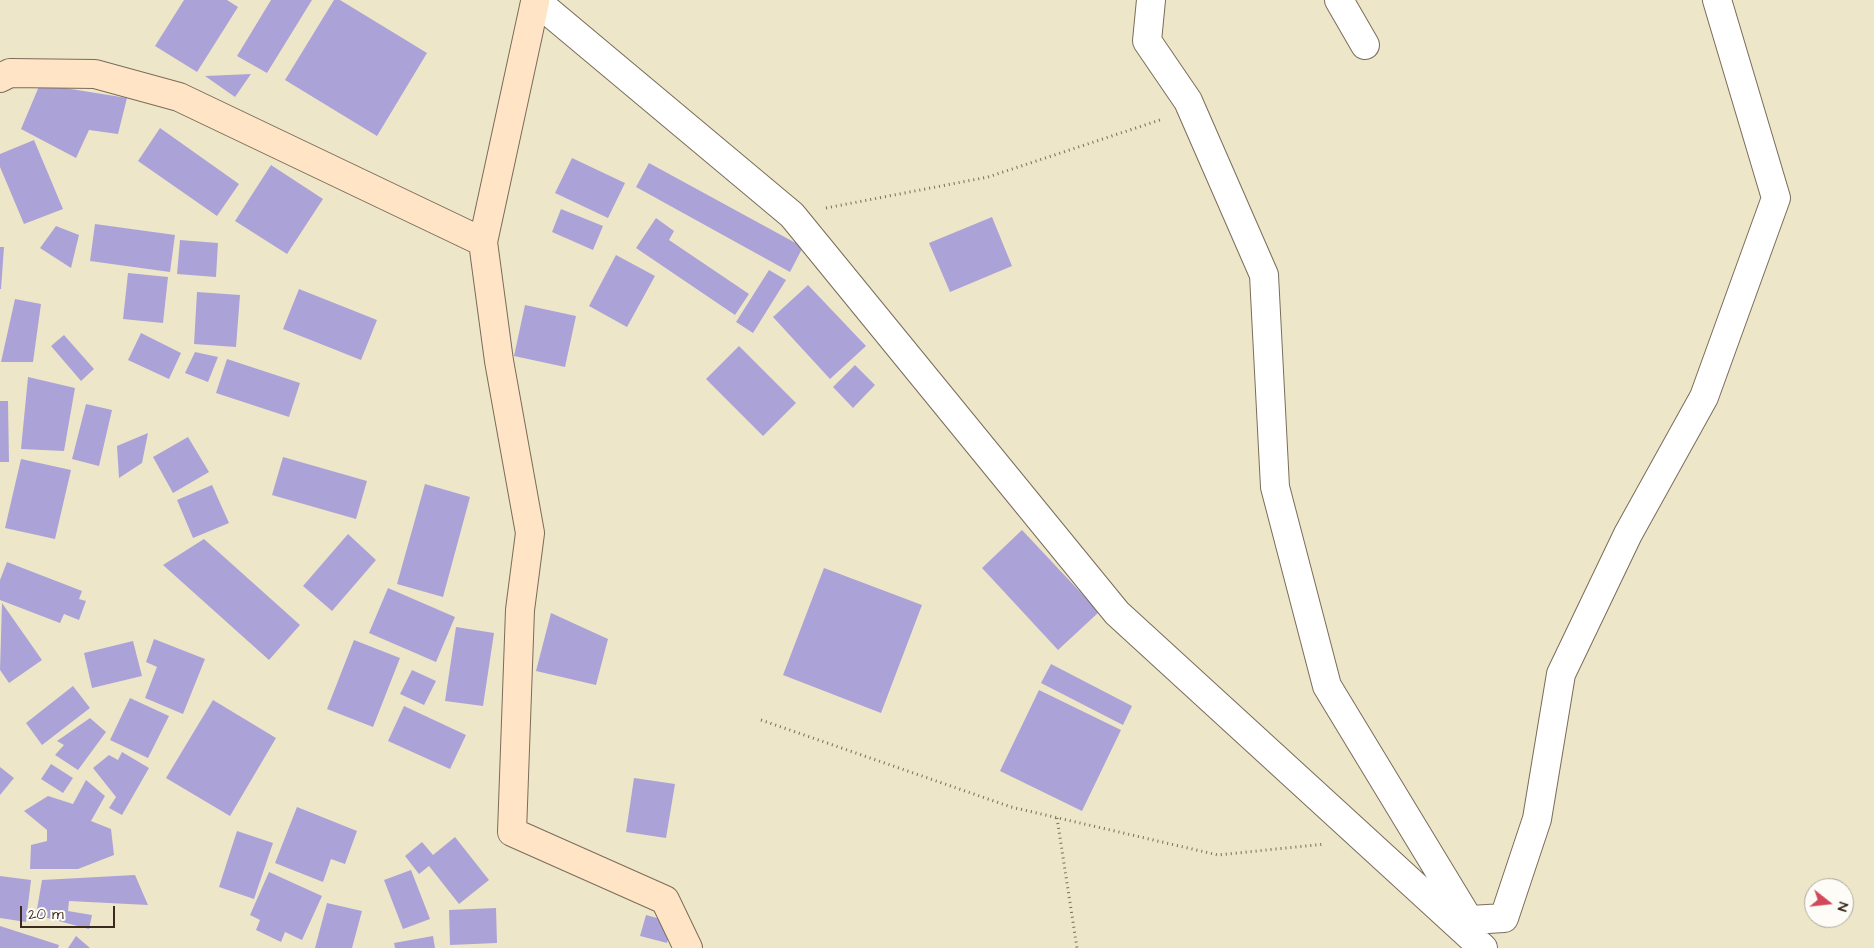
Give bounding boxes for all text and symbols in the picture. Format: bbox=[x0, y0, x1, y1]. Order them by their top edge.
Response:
north arrow bbox=[1804, 878, 1854, 928]
scale bar bbox=[22, 896, 118, 928]
text: N bbox=[1832, 900, 1853, 914]
text: 20 m bbox=[28, 904, 64, 925]

